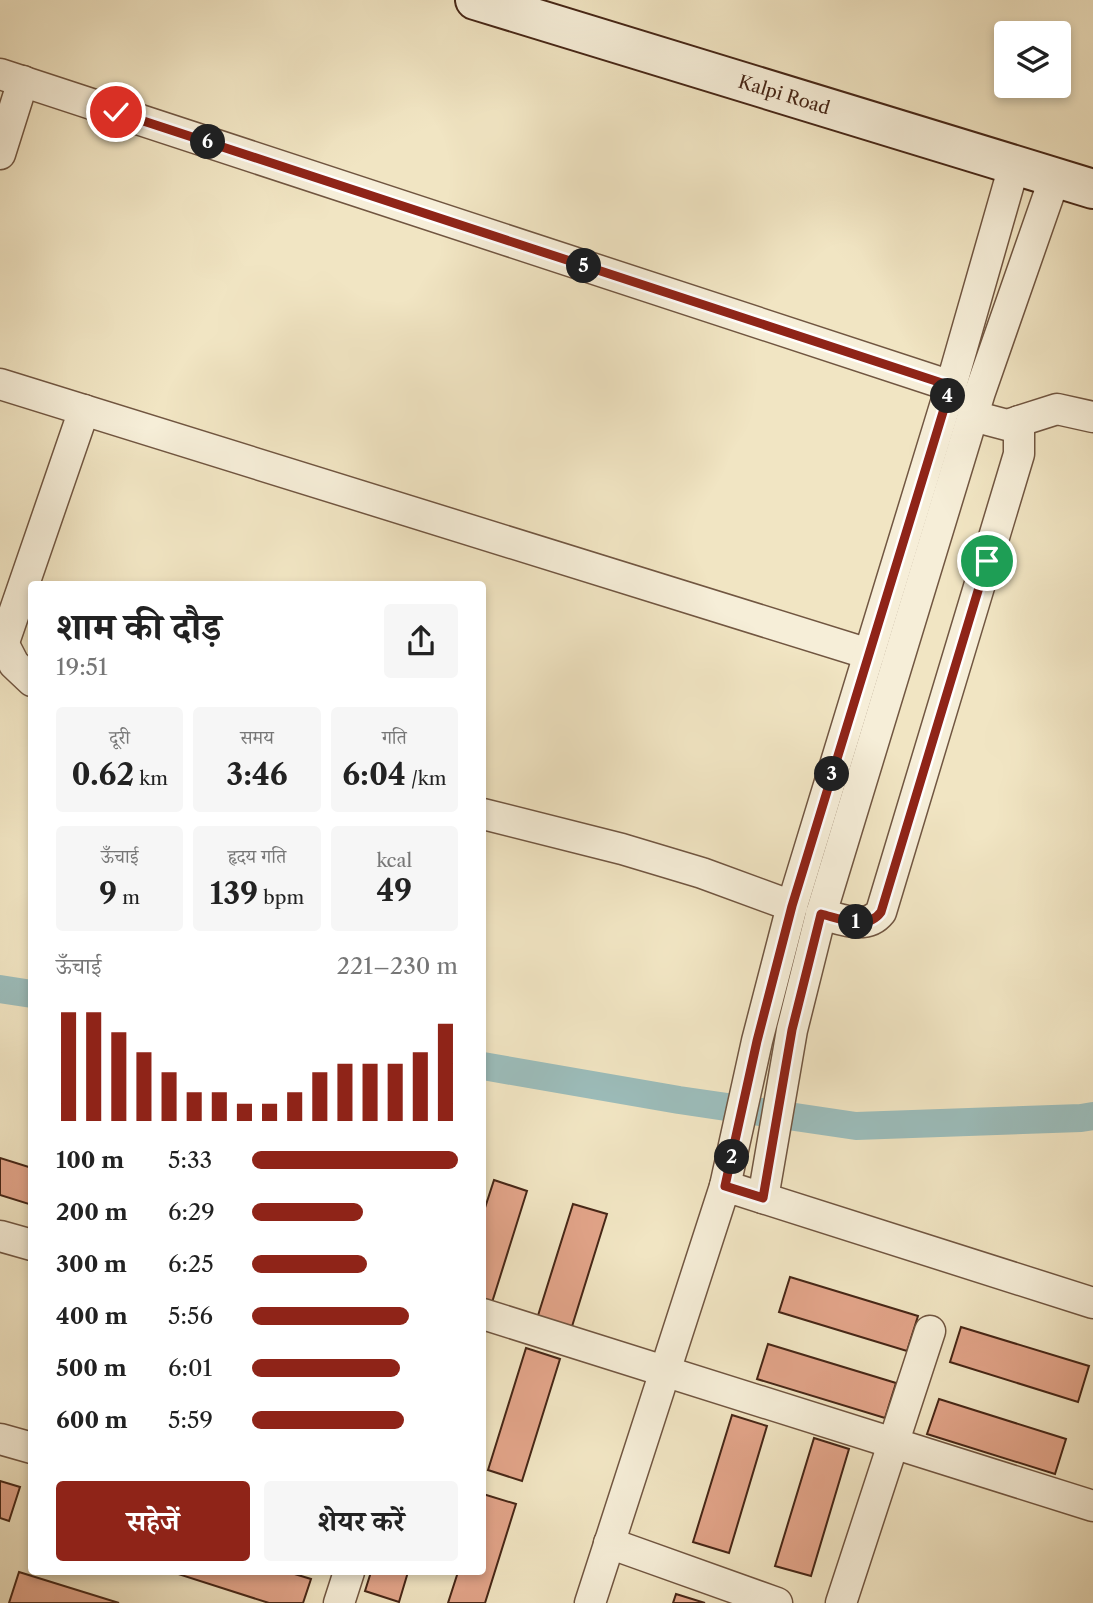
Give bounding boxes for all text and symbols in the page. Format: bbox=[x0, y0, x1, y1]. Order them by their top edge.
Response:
map controls bbox=[994, 21, 1071, 98]
button: layers bbox=[994, 21, 1071, 98]
street label: Kalpi Road bbox=[735, 71, 833, 119]
pin bbox=[86, 82, 146, 142]
icon: check bbox=[97, 93, 135, 131]
pin: 6 bbox=[190, 124, 226, 160]
text: 6 bbox=[202, 130, 213, 153]
pin: 5 bbox=[566, 248, 602, 284]
text: 5 bbox=[578, 254, 589, 277]
pin: 4 bbox=[930, 378, 965, 414]
text: 4 bbox=[942, 384, 953, 407]
pin bbox=[957, 531, 1017, 591]
icon: arrive bbox=[968, 542, 1006, 580]
text: शाम की दौड़ bbox=[56, 603, 222, 650]
button: share bbox=[384, 604, 458, 678]
text: 19:51 bbox=[56, 653, 108, 681]
text: दूरी bbox=[109, 726, 130, 749]
text: समय bbox=[240, 726, 274, 749]
text: गति bbox=[382, 726, 407, 749]
text: 0.62 bbox=[71, 756, 134, 793]
text: 3:46 bbox=[226, 756, 288, 793]
text: 6:04 bbox=[342, 756, 406, 793]
pin: 3 bbox=[814, 756, 850, 792]
text: 3 bbox=[826, 762, 837, 785]
text: km bbox=[134, 767, 168, 790]
text: /km bbox=[406, 767, 446, 790]
text: ऊँचाई bbox=[101, 845, 138, 868]
text: हृदय गति bbox=[228, 845, 286, 868]
text: kcal bbox=[376, 849, 412, 872]
text: 49 bbox=[376, 872, 412, 909]
text: 9 bbox=[99, 875, 117, 912]
text: 139 bbox=[210, 875, 258, 912]
text: m bbox=[117, 886, 140, 909]
text: bpm bbox=[258, 886, 304, 909]
pin: 1 bbox=[838, 904, 874, 940]
text: 1 bbox=[851, 910, 860, 933]
text: ऊँचाई bbox=[56, 952, 101, 980]
text: 221–230 m bbox=[337, 952, 458, 980]
pin: 2 bbox=[714, 1140, 750, 1174]
text: 2 bbox=[726, 1145, 737, 1168]
text: 100 m bbox=[56, 1146, 124, 1174]
text: 5:33 bbox=[168, 1146, 212, 1174]
text: 200 m bbox=[56, 1198, 128, 1226]
text: 6:29 bbox=[168, 1198, 215, 1226]
text: 300 m bbox=[56, 1250, 127, 1278]
text: 6:25 bbox=[168, 1250, 214, 1278]
text: 400 m bbox=[56, 1302, 128, 1330]
text: 5:56 bbox=[168, 1302, 213, 1330]
text: 500 m bbox=[56, 1354, 127, 1382]
text: 6:01 bbox=[168, 1354, 212, 1382]
text: 600 m bbox=[56, 1406, 128, 1434]
text: 5:59 bbox=[168, 1406, 213, 1434]
button: सहेजें bbox=[56, 1481, 250, 1561]
button: शेयर करें bbox=[264, 1481, 458, 1561]

